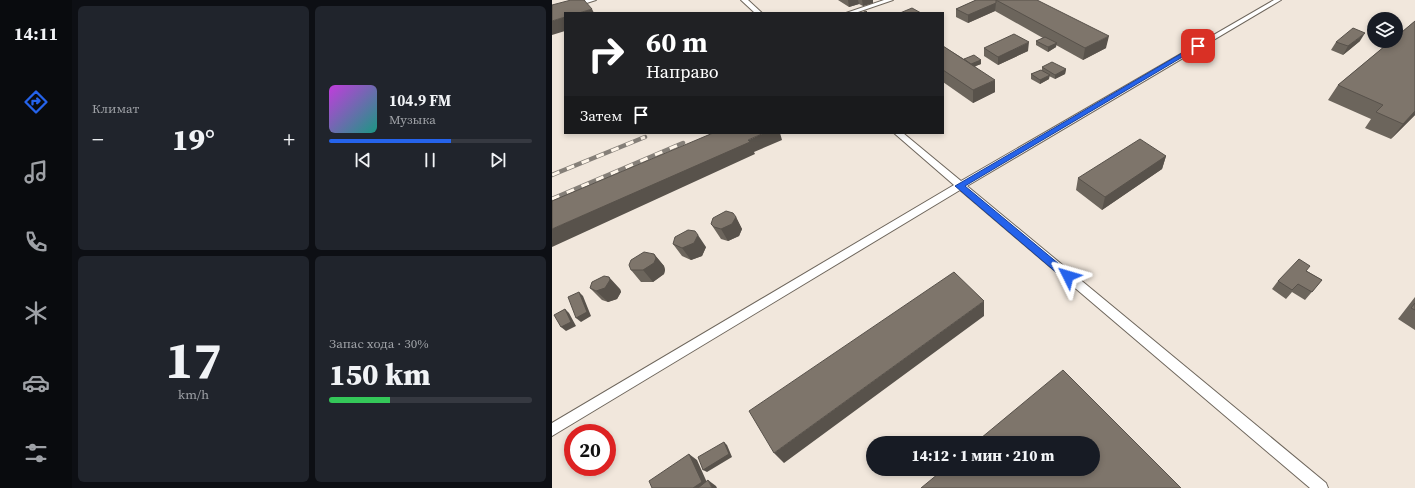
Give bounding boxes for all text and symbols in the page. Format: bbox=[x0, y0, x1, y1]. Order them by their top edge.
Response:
map controls bbox=[1367, 12, 1403, 48]
button: layers bbox=[1367, 12, 1403, 48]
text: 14:11 bbox=[14, 21, 58, 46]
text: 60 m bbox=[646, 23, 708, 61]
icon: right bbox=[580, 28, 632, 80]
pin bbox=[1181, 29, 1215, 63]
icon: arrive bbox=[1187, 35, 1209, 57]
text: Направо bbox=[646, 59, 719, 84]
icon: directions bbox=[22, 88, 50, 116]
text: 104.9 FM bbox=[389, 90, 451, 111]
text: Климат bbox=[92, 100, 139, 117]
icon: arrive bbox=[630, 104, 652, 126]
text: Затем bbox=[580, 105, 622, 126]
text: Музыка bbox=[389, 111, 436, 128]
text: 19° bbox=[172, 119, 215, 160]
text: − bbox=[92, 124, 104, 154]
text: + bbox=[283, 124, 295, 154]
icon: previous bbox=[352, 149, 374, 171]
icon: pause bbox=[419, 149, 441, 171]
icon: next bbox=[487, 149, 509, 171]
icon: music bbox=[22, 158, 50, 186]
icon: phone bbox=[22, 228, 50, 256]
position arrow bbox=[1047, 255, 1089, 297]
icon: climate bbox=[22, 299, 50, 327]
text: 17 bbox=[165, 324, 222, 395]
text: Запас хода · 30% bbox=[329, 335, 429, 352]
text: 150 km bbox=[329, 354, 430, 395]
icon: car bbox=[22, 369, 50, 397]
text: km/h bbox=[178, 386, 209, 403]
speed limit sign: 20 bbox=[564, 424, 616, 476]
icon: filters bbox=[22, 439, 50, 467]
text: 14:12 · 1 мин · 210 m bbox=[912, 445, 1054, 466]

